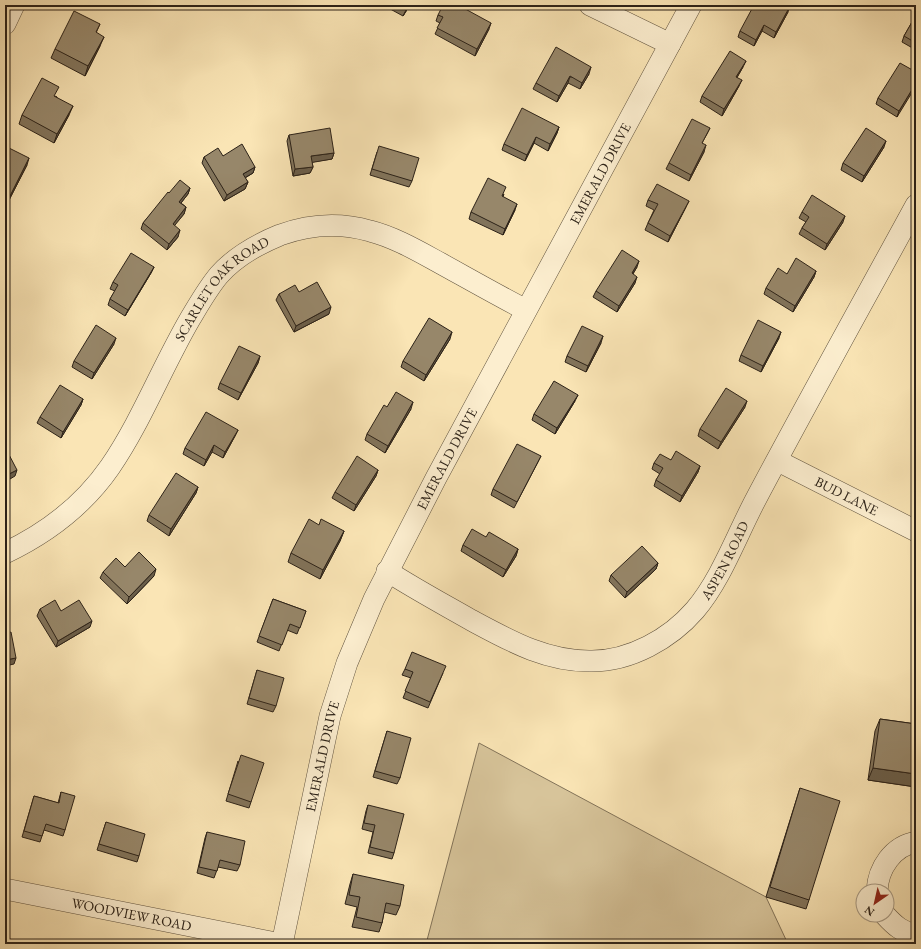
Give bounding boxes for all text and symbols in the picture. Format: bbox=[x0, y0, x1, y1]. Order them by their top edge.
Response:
street label: EMERALD DRIVE bbox=[565, 119, 635, 227]
street label: SCARLET OAK ROAD bbox=[170, 232, 272, 344]
street label: EMERALD DRIVE bbox=[412, 405, 481, 513]
street label: BUD LANE bbox=[812, 472, 882, 519]
street label: ASPEN ROAD bbox=[696, 518, 753, 604]
street label: EMERALD DRIVE bbox=[301, 698, 343, 813]
north arrow bbox=[855, 883, 895, 923]
street label: WOODVIEW ROAD bbox=[70, 893, 194, 935]
text: N bbox=[862, 903, 877, 920]

